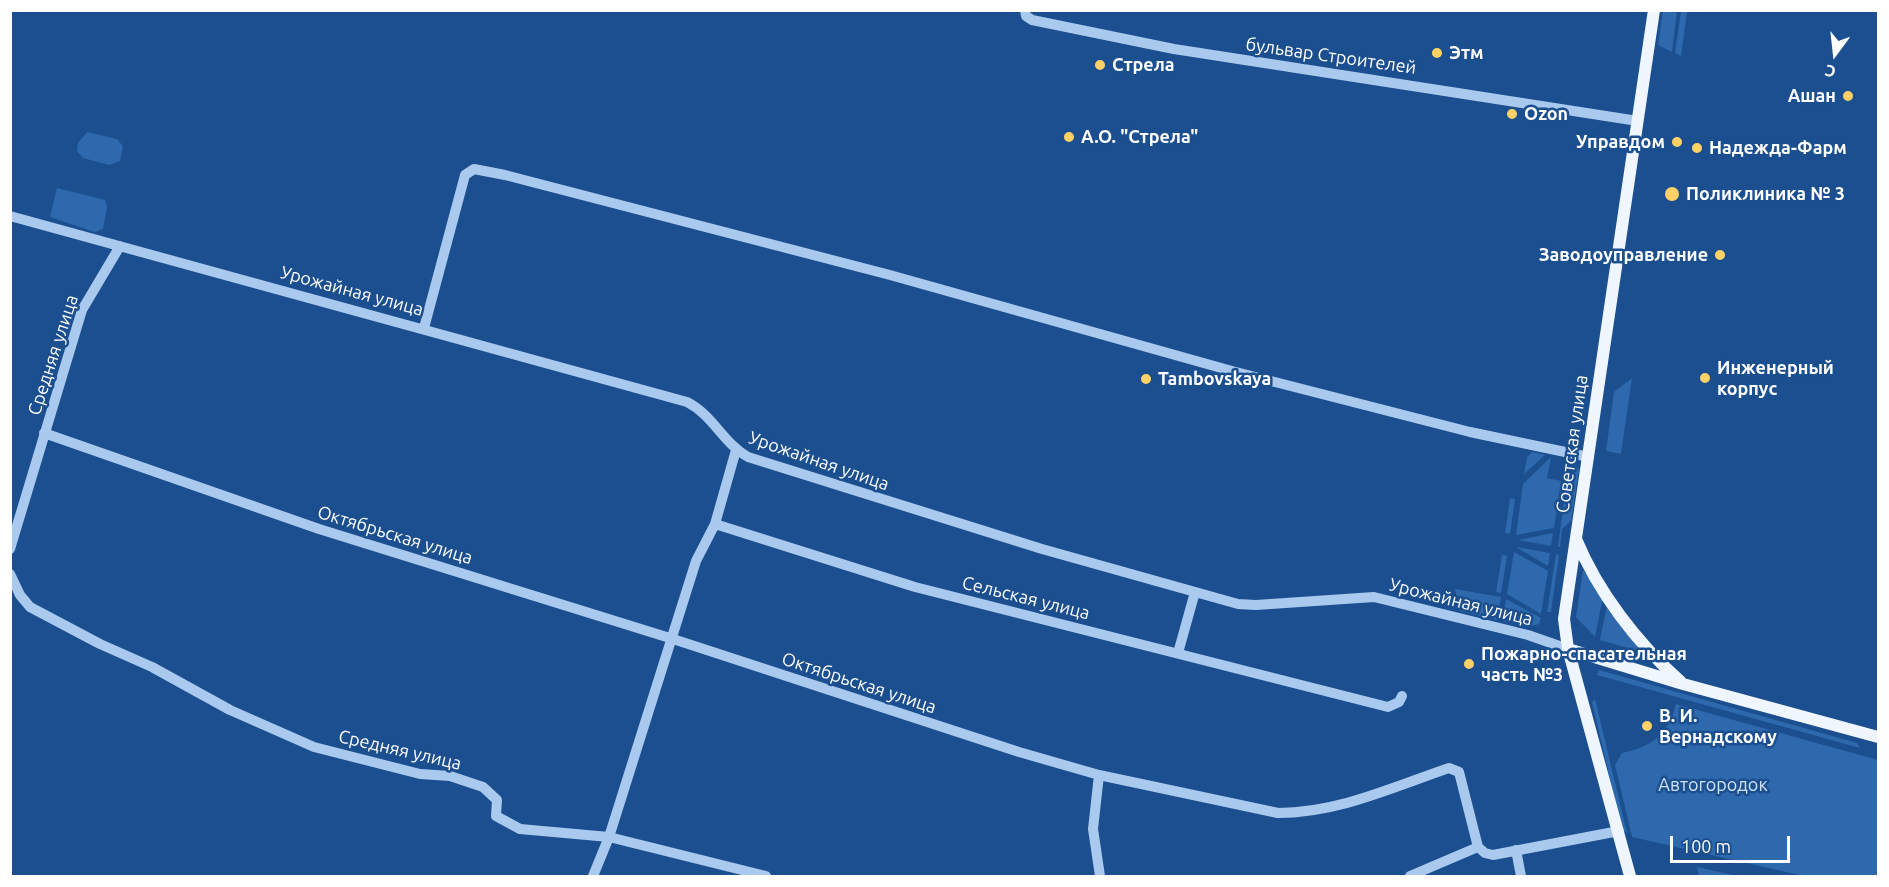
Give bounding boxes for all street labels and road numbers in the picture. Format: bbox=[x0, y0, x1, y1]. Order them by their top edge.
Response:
street label: бульвар Строителей bbox=[1244, 33, 1418, 79]
street label: Урожайная улица bbox=[278, 262, 426, 320]
street label: Средняя улица bbox=[23, 292, 83, 418]
street label: Советская улица bbox=[1552, 373, 1592, 515]
street label: Урожайная улица bbox=[746, 427, 892, 495]
street label: Октябрьская улица bbox=[315, 501, 475, 569]
street label: Сельская улица bbox=[960, 572, 1092, 624]
street label: Урожайная улица bbox=[1387, 574, 1535, 630]
street label: Октябрьская улица bbox=[779, 648, 939, 718]
street label: Средняя улица bbox=[337, 725, 463, 775]

